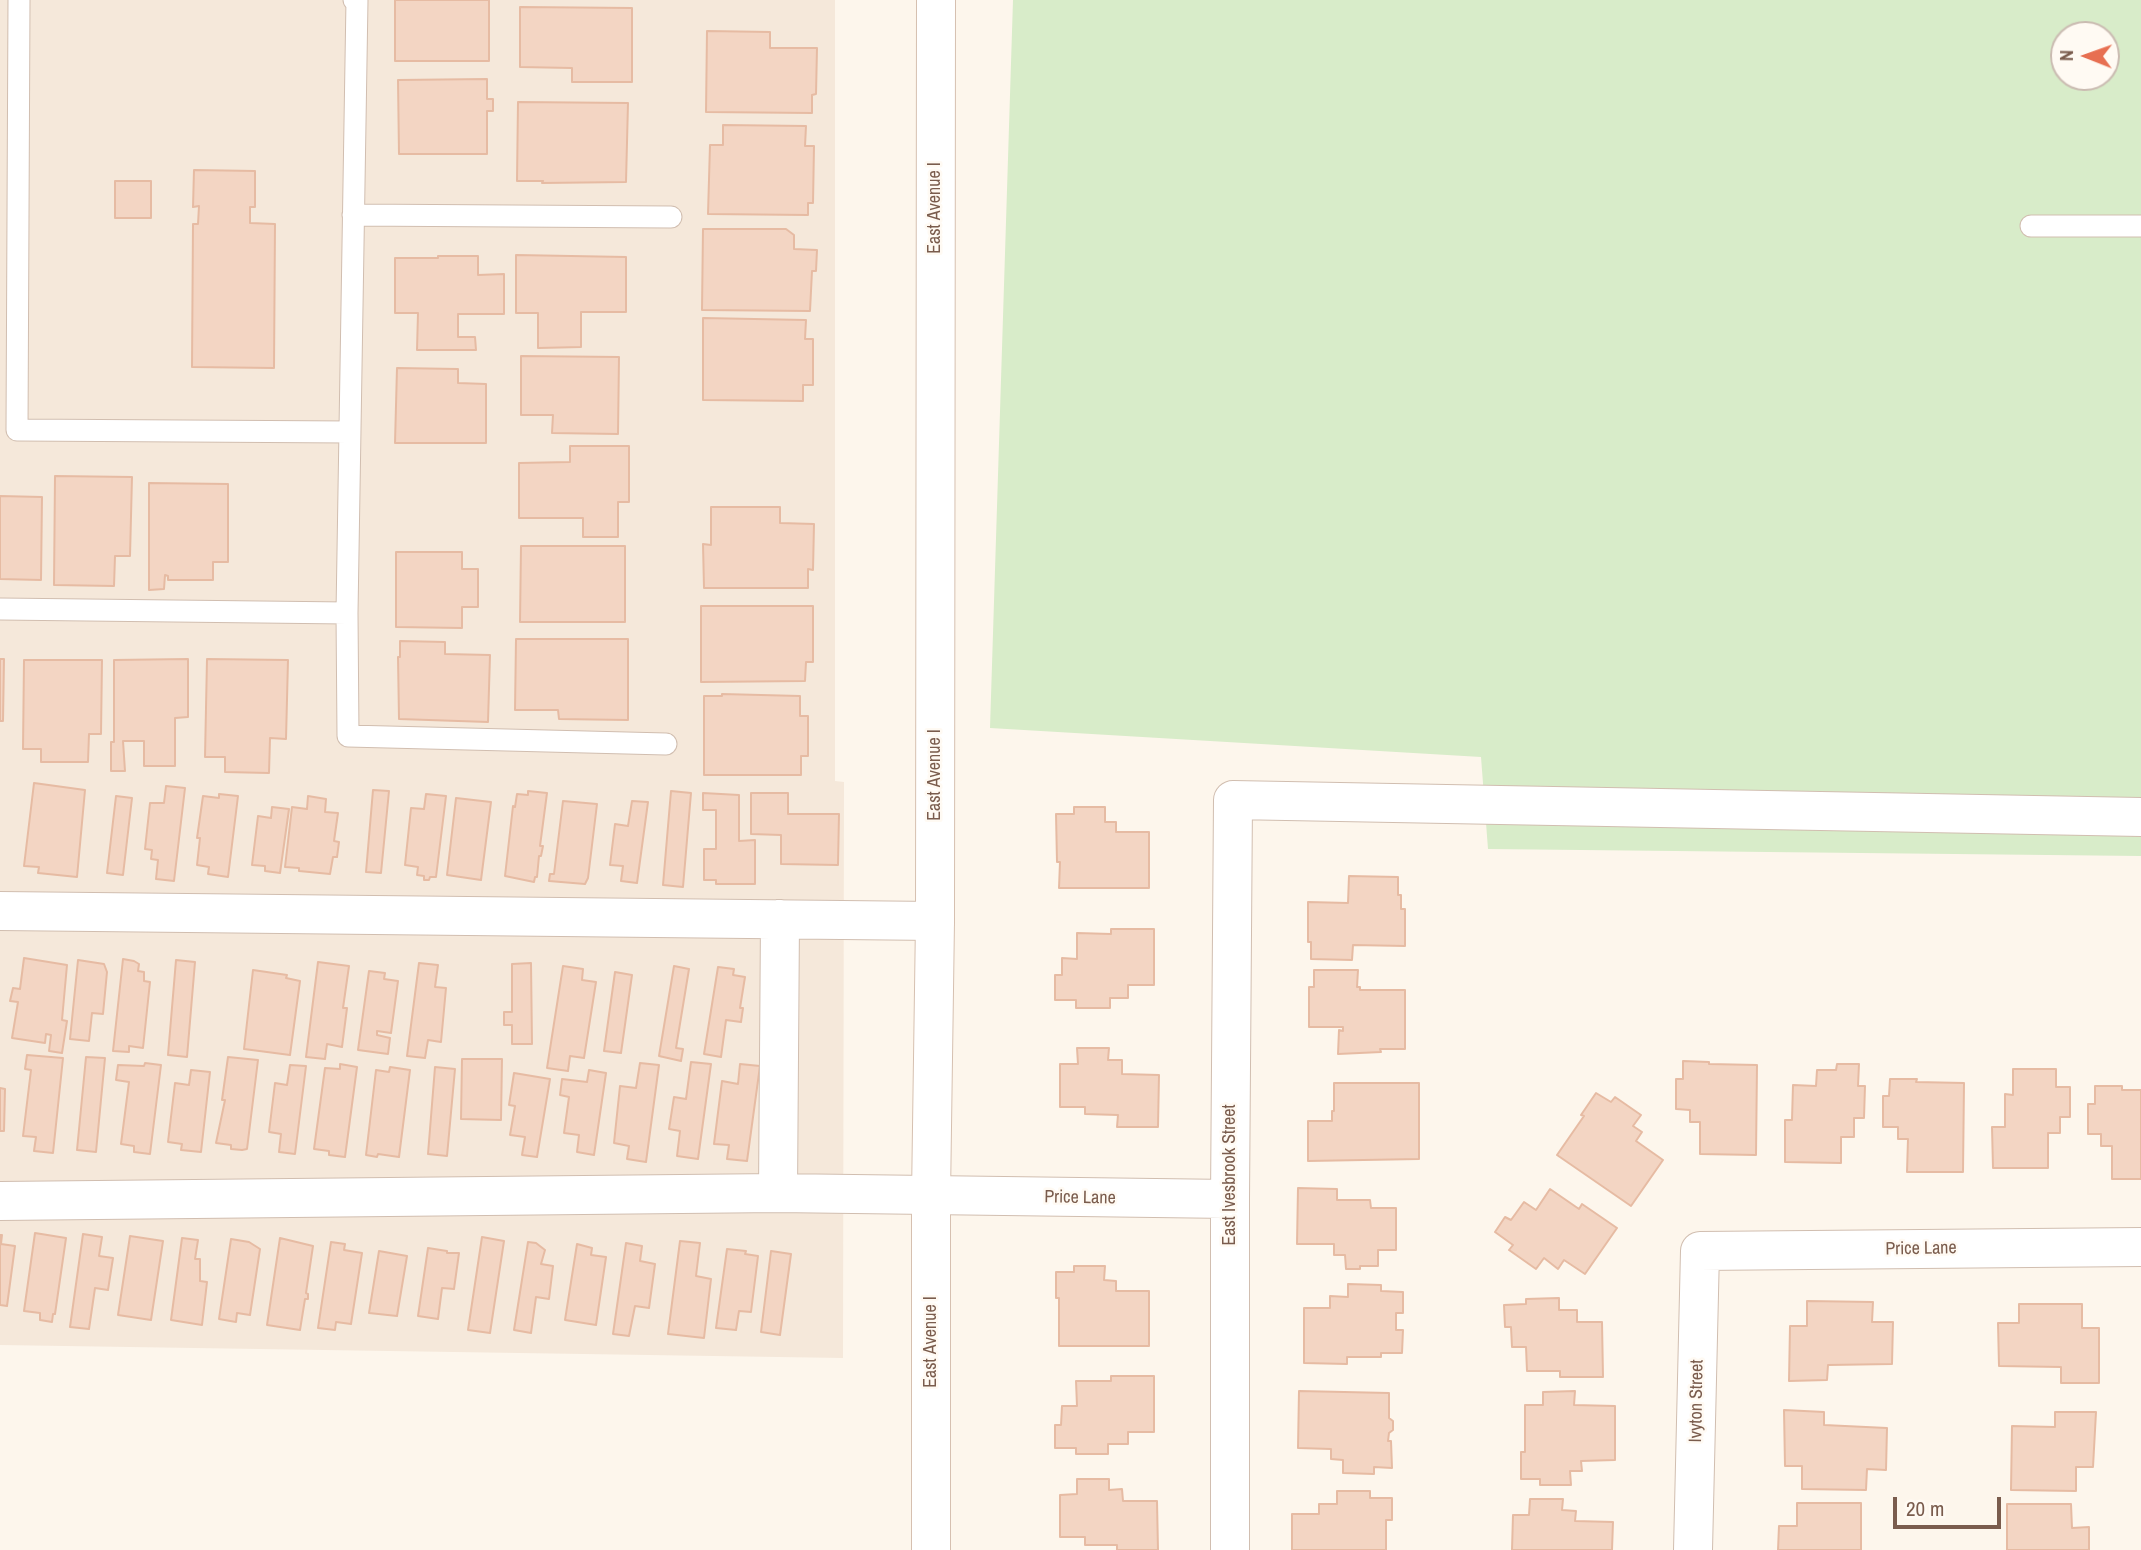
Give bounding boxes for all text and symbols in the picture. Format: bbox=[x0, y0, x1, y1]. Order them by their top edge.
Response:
north arrow bbox=[2050, 21, 2120, 91]
text: N bbox=[2053, 50, 2079, 62]
street label: East Avenue I bbox=[924, 162, 946, 254]
street label: East Avenue I bbox=[924, 729, 946, 821]
street label: East Ivesbrook Street bbox=[1219, 1104, 1241, 1246]
street label: Price Lane bbox=[1044, 1187, 1116, 1209]
street label: Price Lane bbox=[1885, 1238, 1957, 1260]
street label: East Avenue I bbox=[920, 1296, 942, 1388]
street label: Ivyton Street bbox=[1685, 1359, 1709, 1443]
scale bar bbox=[1896, 1484, 2004, 1528]
text: 20 m bbox=[1906, 1494, 1944, 1523]

